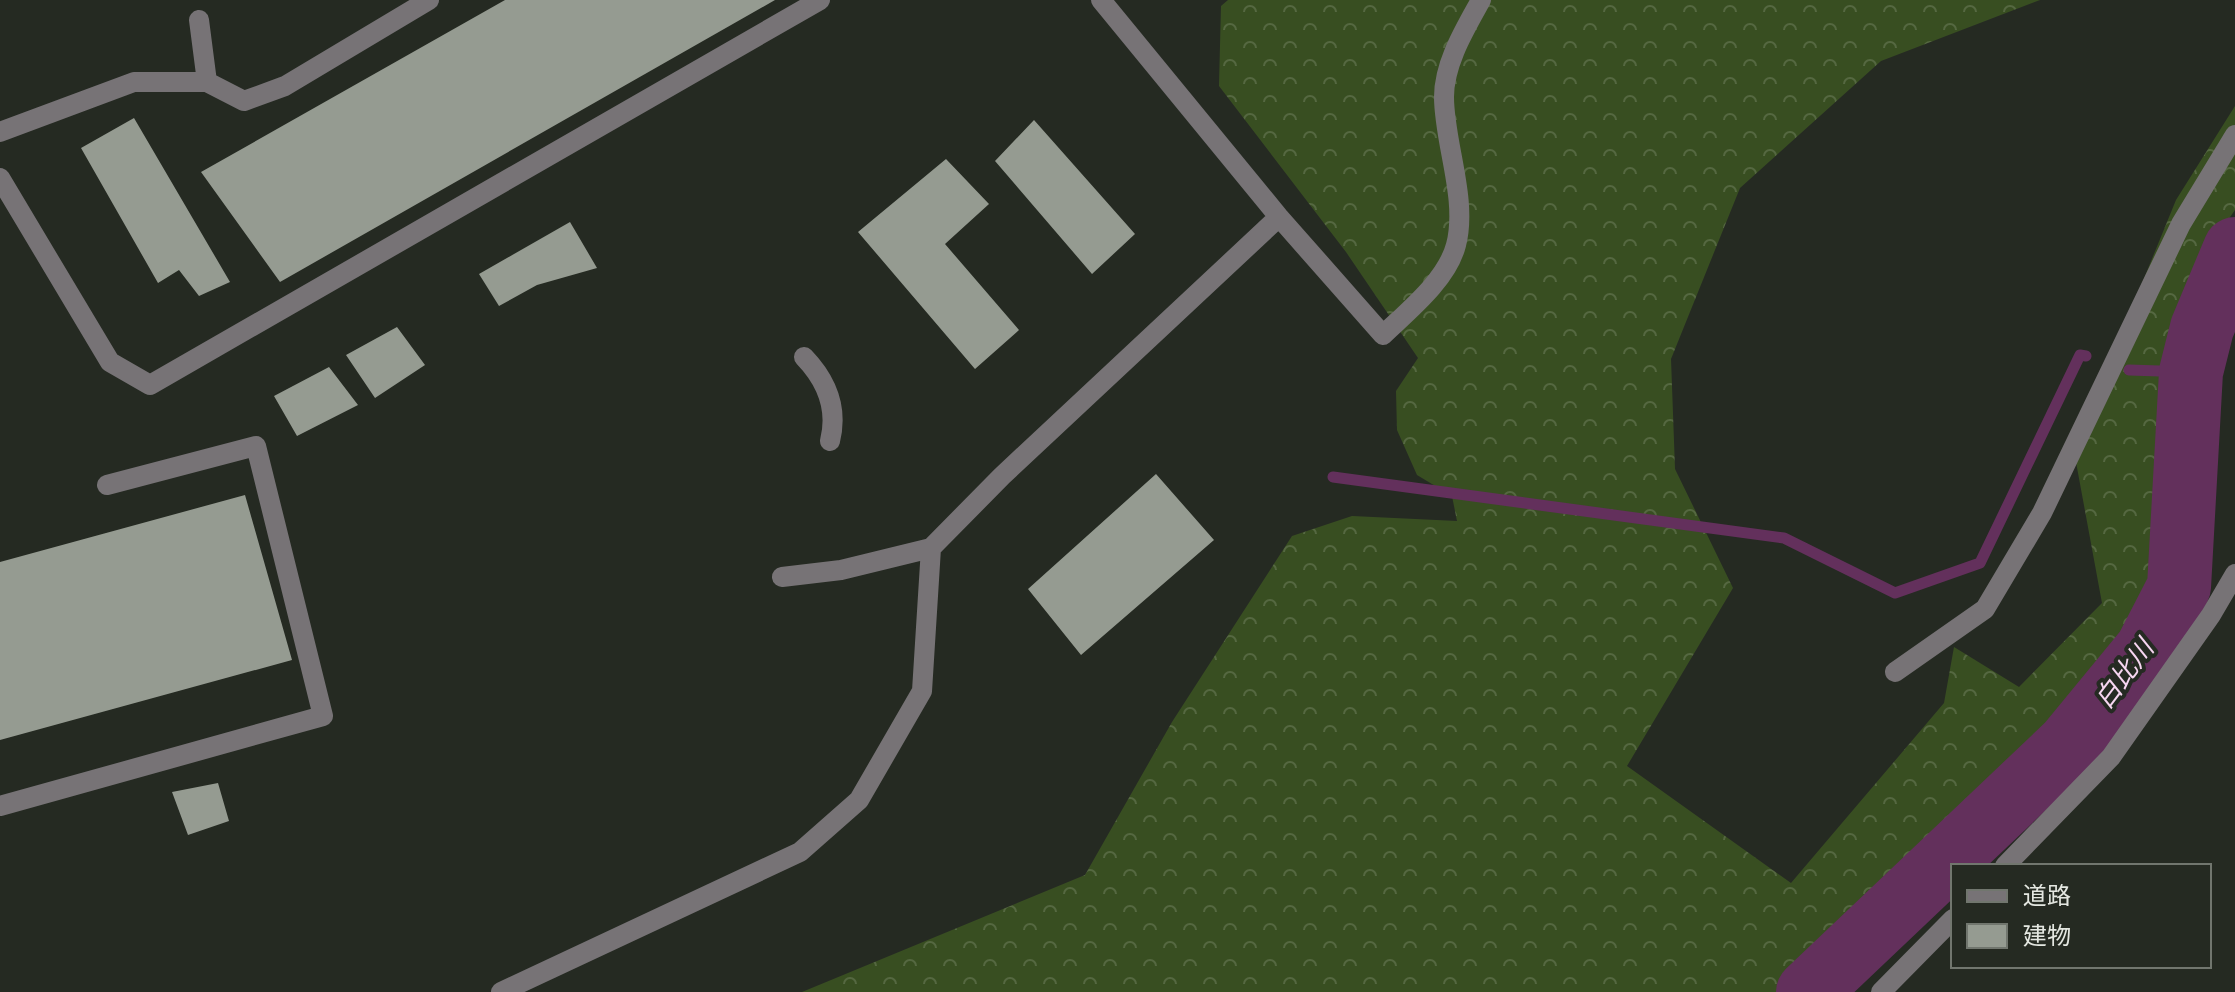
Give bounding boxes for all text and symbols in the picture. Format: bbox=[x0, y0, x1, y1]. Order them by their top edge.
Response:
water label: 白比川 bbox=[2088, 631, 2161, 714]
legend bbox=[1951, 864, 2211, 968]
text: 道路 bbox=[2023, 881, 2071, 910]
text: 建物 bbox=[2023, 921, 2071, 950]

